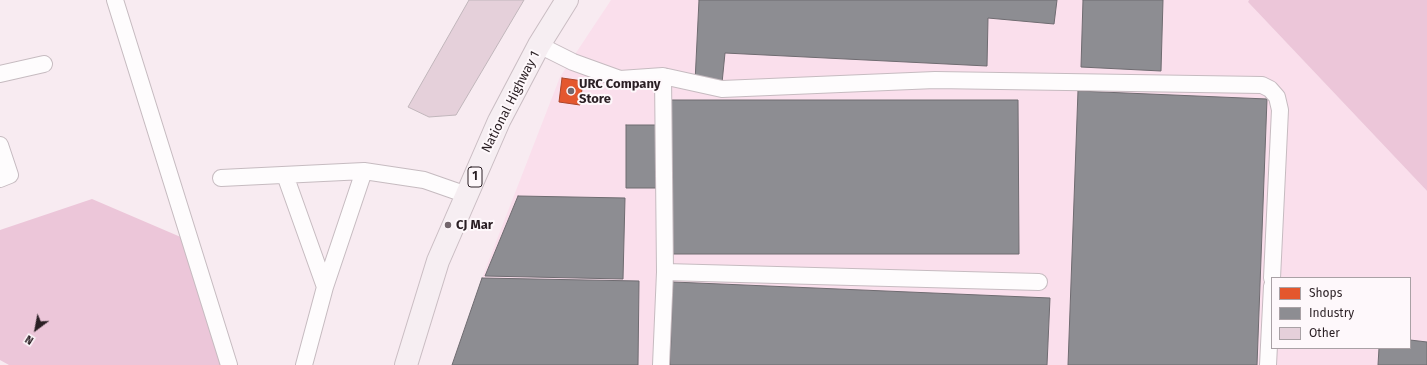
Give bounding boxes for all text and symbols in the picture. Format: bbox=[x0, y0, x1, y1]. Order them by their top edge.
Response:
street label: National Highway 1 bbox=[479, 49, 543, 155]
place label: URC Company Store bbox=[579, 76, 661, 107]
marker: URC Company Store bbox=[566, 86, 576, 96]
road number: 1 bbox=[468, 167, 482, 187]
place label: CJ Mar bbox=[456, 217, 493, 233]
marker: CJ Mar bbox=[443, 220, 453, 230]
legend bbox=[1271, 277, 1411, 349]
text: Shops bbox=[1309, 286, 1342, 300]
text: Industry bbox=[1309, 306, 1354, 320]
north arrow bbox=[16, 309, 56, 349]
text: Other bbox=[1309, 326, 1340, 340]
text: N bbox=[23, 332, 36, 347]

